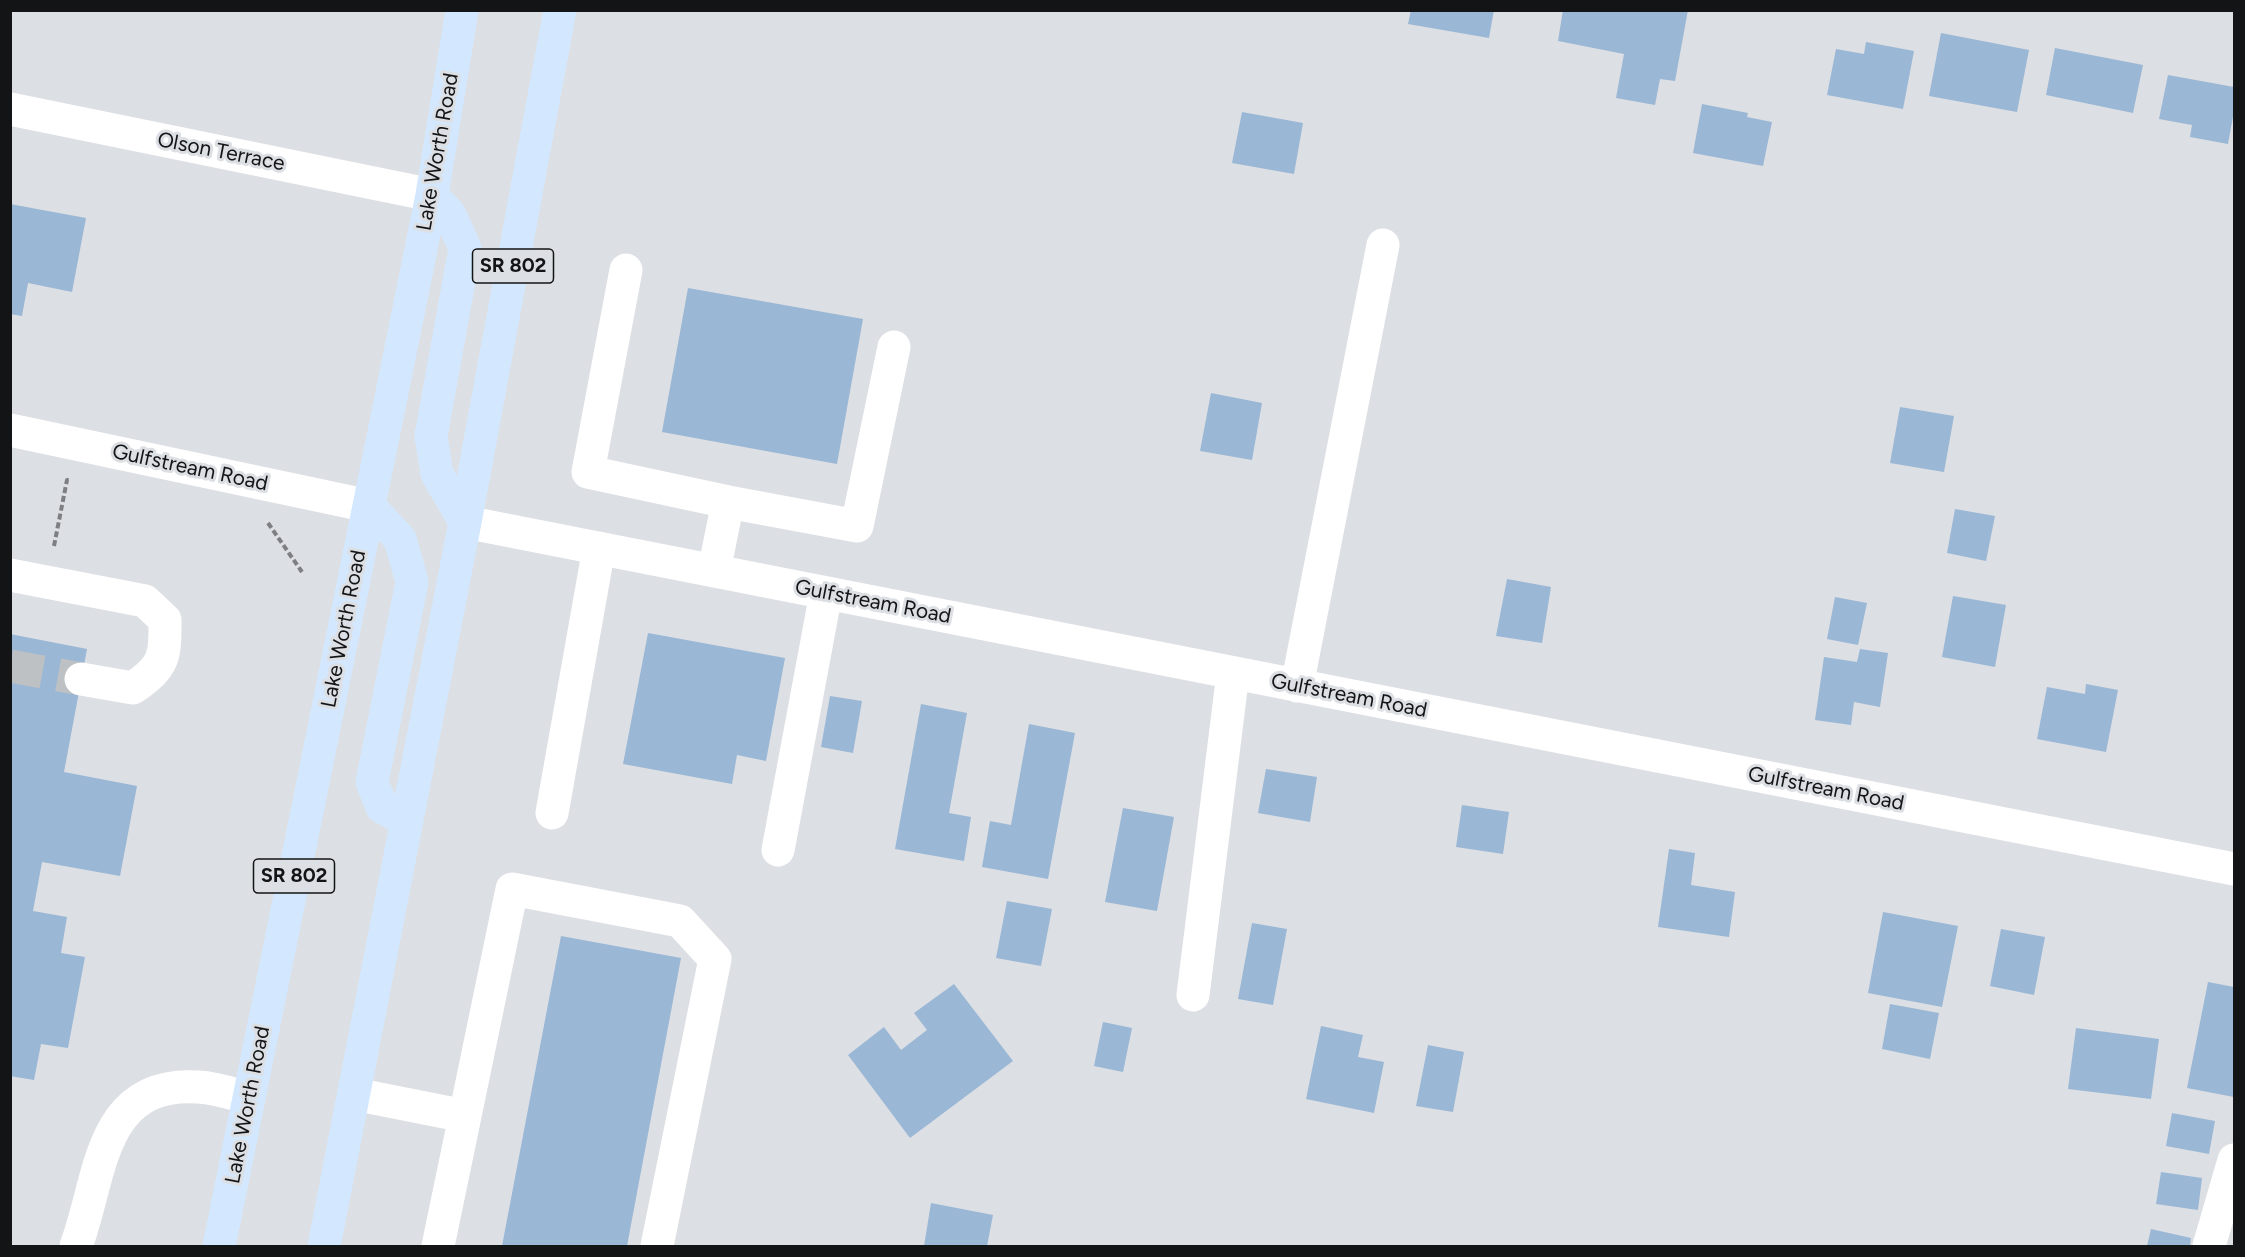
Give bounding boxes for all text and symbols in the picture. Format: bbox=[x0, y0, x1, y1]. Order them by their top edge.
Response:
street label: Lake Worth Road bbox=[412, 71, 464, 233]
street label: Olson Terrace bbox=[155, 127, 287, 177]
road number: SR 802 bbox=[472, 249, 554, 283]
street label: Gulfstream Road bbox=[110, 439, 270, 497]
street label: Lake Worth Road bbox=[316, 548, 372, 710]
street label: Gulfstream Road bbox=[793, 575, 953, 629]
street label: Gulfstream Road bbox=[1269, 669, 1429, 723]
street label: Gulfstream Road bbox=[1746, 762, 1906, 816]
road number: SR 802 bbox=[254, 859, 334, 893]
street label: Lake Worth Road bbox=[220, 1024, 276, 1186]

